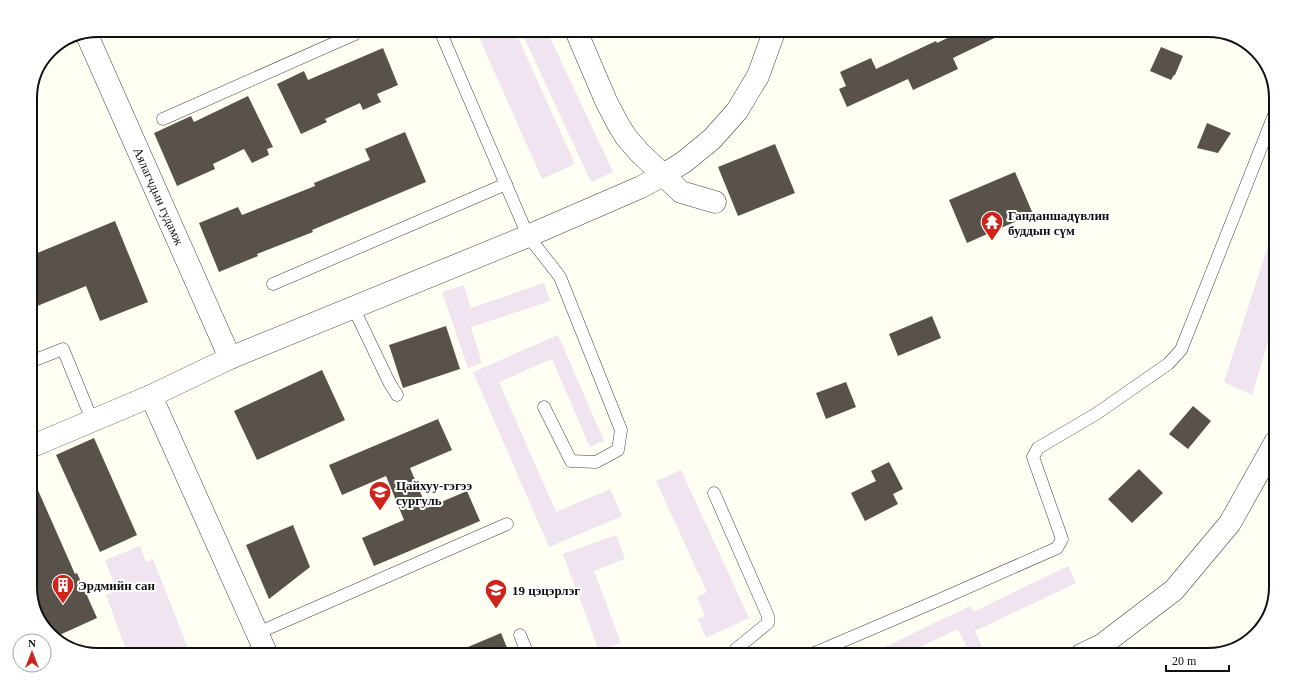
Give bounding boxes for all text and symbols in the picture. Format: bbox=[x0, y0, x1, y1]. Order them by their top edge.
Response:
street label: Аялагчдын гудамж bbox=[130, 145, 187, 248]
place label: Ганданшадүвлин буддын сүм bbox=[1008, 208, 1110, 238]
temple icon: Ганданшадүвлин буддын сүм bbox=[979, 209, 1005, 242]
place label: Цайхуу-гэгээ сургуль bbox=[396, 478, 472, 508]
school or university icon: Цайхуу-гэгээ сургуль bbox=[367, 479, 393, 512]
building icon: Эрдмийн сан bbox=[50, 572, 76, 605]
school or university icon: 19 цэцэрлэг bbox=[483, 577, 509, 610]
place label: Эрдмийн сан bbox=[78, 578, 155, 593]
place label: 19 цэцэрлэг bbox=[512, 583, 580, 598]
north arrow bbox=[12, 633, 52, 673]
text: N bbox=[28, 637, 36, 649]
scale bar bbox=[1166, 647, 1229, 673]
text: 20 m bbox=[1172, 654, 1197, 668]

